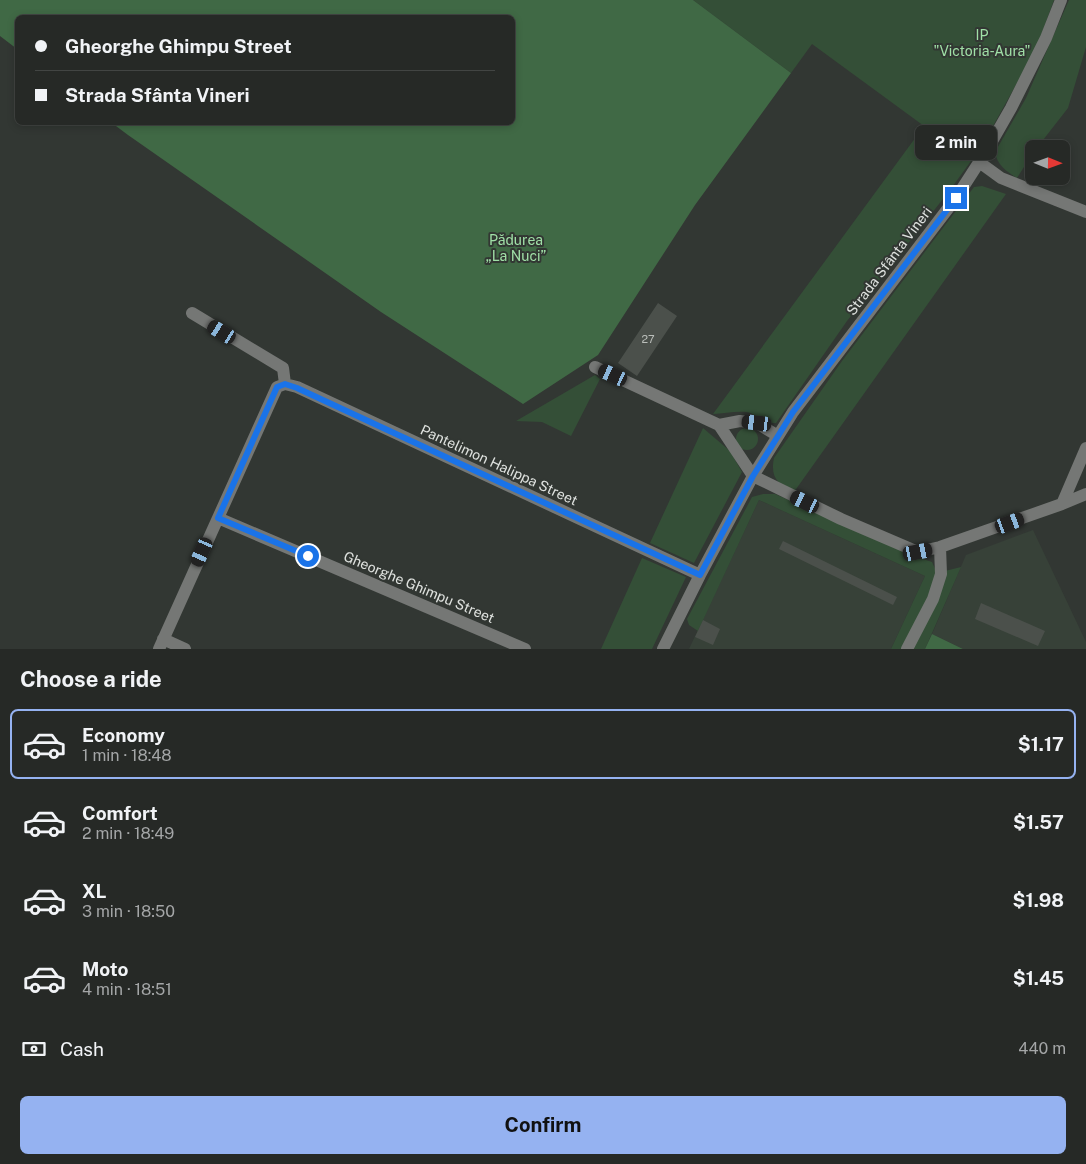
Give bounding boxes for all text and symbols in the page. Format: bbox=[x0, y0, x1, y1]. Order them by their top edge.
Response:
park label: IP "Victoria-Aura" bbox=[933, 27, 1031, 59]
text: Gheorghe Ghimpu Street bbox=[65, 35, 292, 57]
text: Strada Sfânta Vineri bbox=[65, 84, 250, 106]
callout: 2 min bbox=[915, 126, 997, 160]
text: 2 min bbox=[935, 133, 977, 152]
north arrow bbox=[1025, 140, 1070, 185]
map controls bbox=[1025, 140, 1070, 185]
route end bbox=[945, 187, 967, 209]
street label: Strada Sfânta Vineri bbox=[843, 204, 935, 318]
park label: Pădurea „La Nuci” bbox=[486, 232, 546, 264]
car bbox=[205, 318, 238, 346]
house number: 27 bbox=[641, 333, 655, 345]
car bbox=[596, 362, 629, 388]
car bbox=[741, 414, 772, 432]
street label: Pantelimon Halippa Street bbox=[418, 422, 580, 508]
car bbox=[788, 489, 821, 515]
car bbox=[993, 511, 1026, 535]
car bbox=[189, 535, 214, 569]
car bbox=[901, 542, 934, 562]
route start bbox=[297, 545, 319, 567]
street label: Gheorghe Ghimpu Street bbox=[341, 548, 497, 626]
text: Choose a ride bbox=[20, 666, 162, 692]
icon: car bbox=[22, 722, 67, 767]
text: Economy bbox=[82, 724, 165, 746]
text: $1.17 bbox=[1018, 733, 1064, 755]
text: 1 min · 18:48 bbox=[82, 746, 172, 765]
icon: car bbox=[22, 800, 67, 845]
text: Comfort bbox=[82, 802, 158, 824]
text: $1.57 bbox=[1013, 811, 1064, 833]
text: 2 min · 18:49 bbox=[82, 824, 174, 843]
icon: car bbox=[22, 878, 67, 923]
text: XL bbox=[82, 880, 107, 902]
text: $1.98 bbox=[1013, 889, 1064, 911]
text: 3 min · 18:50 bbox=[82, 902, 175, 921]
icon: car bbox=[22, 956, 67, 1001]
text: Moto bbox=[82, 958, 128, 980]
text: $1.45 bbox=[1013, 967, 1064, 989]
text: 4 min · 18:51 bbox=[82, 980, 172, 999]
icon: cash bbox=[20, 1035, 48, 1063]
text: Cash bbox=[60, 1038, 104, 1060]
text: 440 m bbox=[1018, 1039, 1066, 1058]
button: Confirm bbox=[20, 1096, 1066, 1154]

